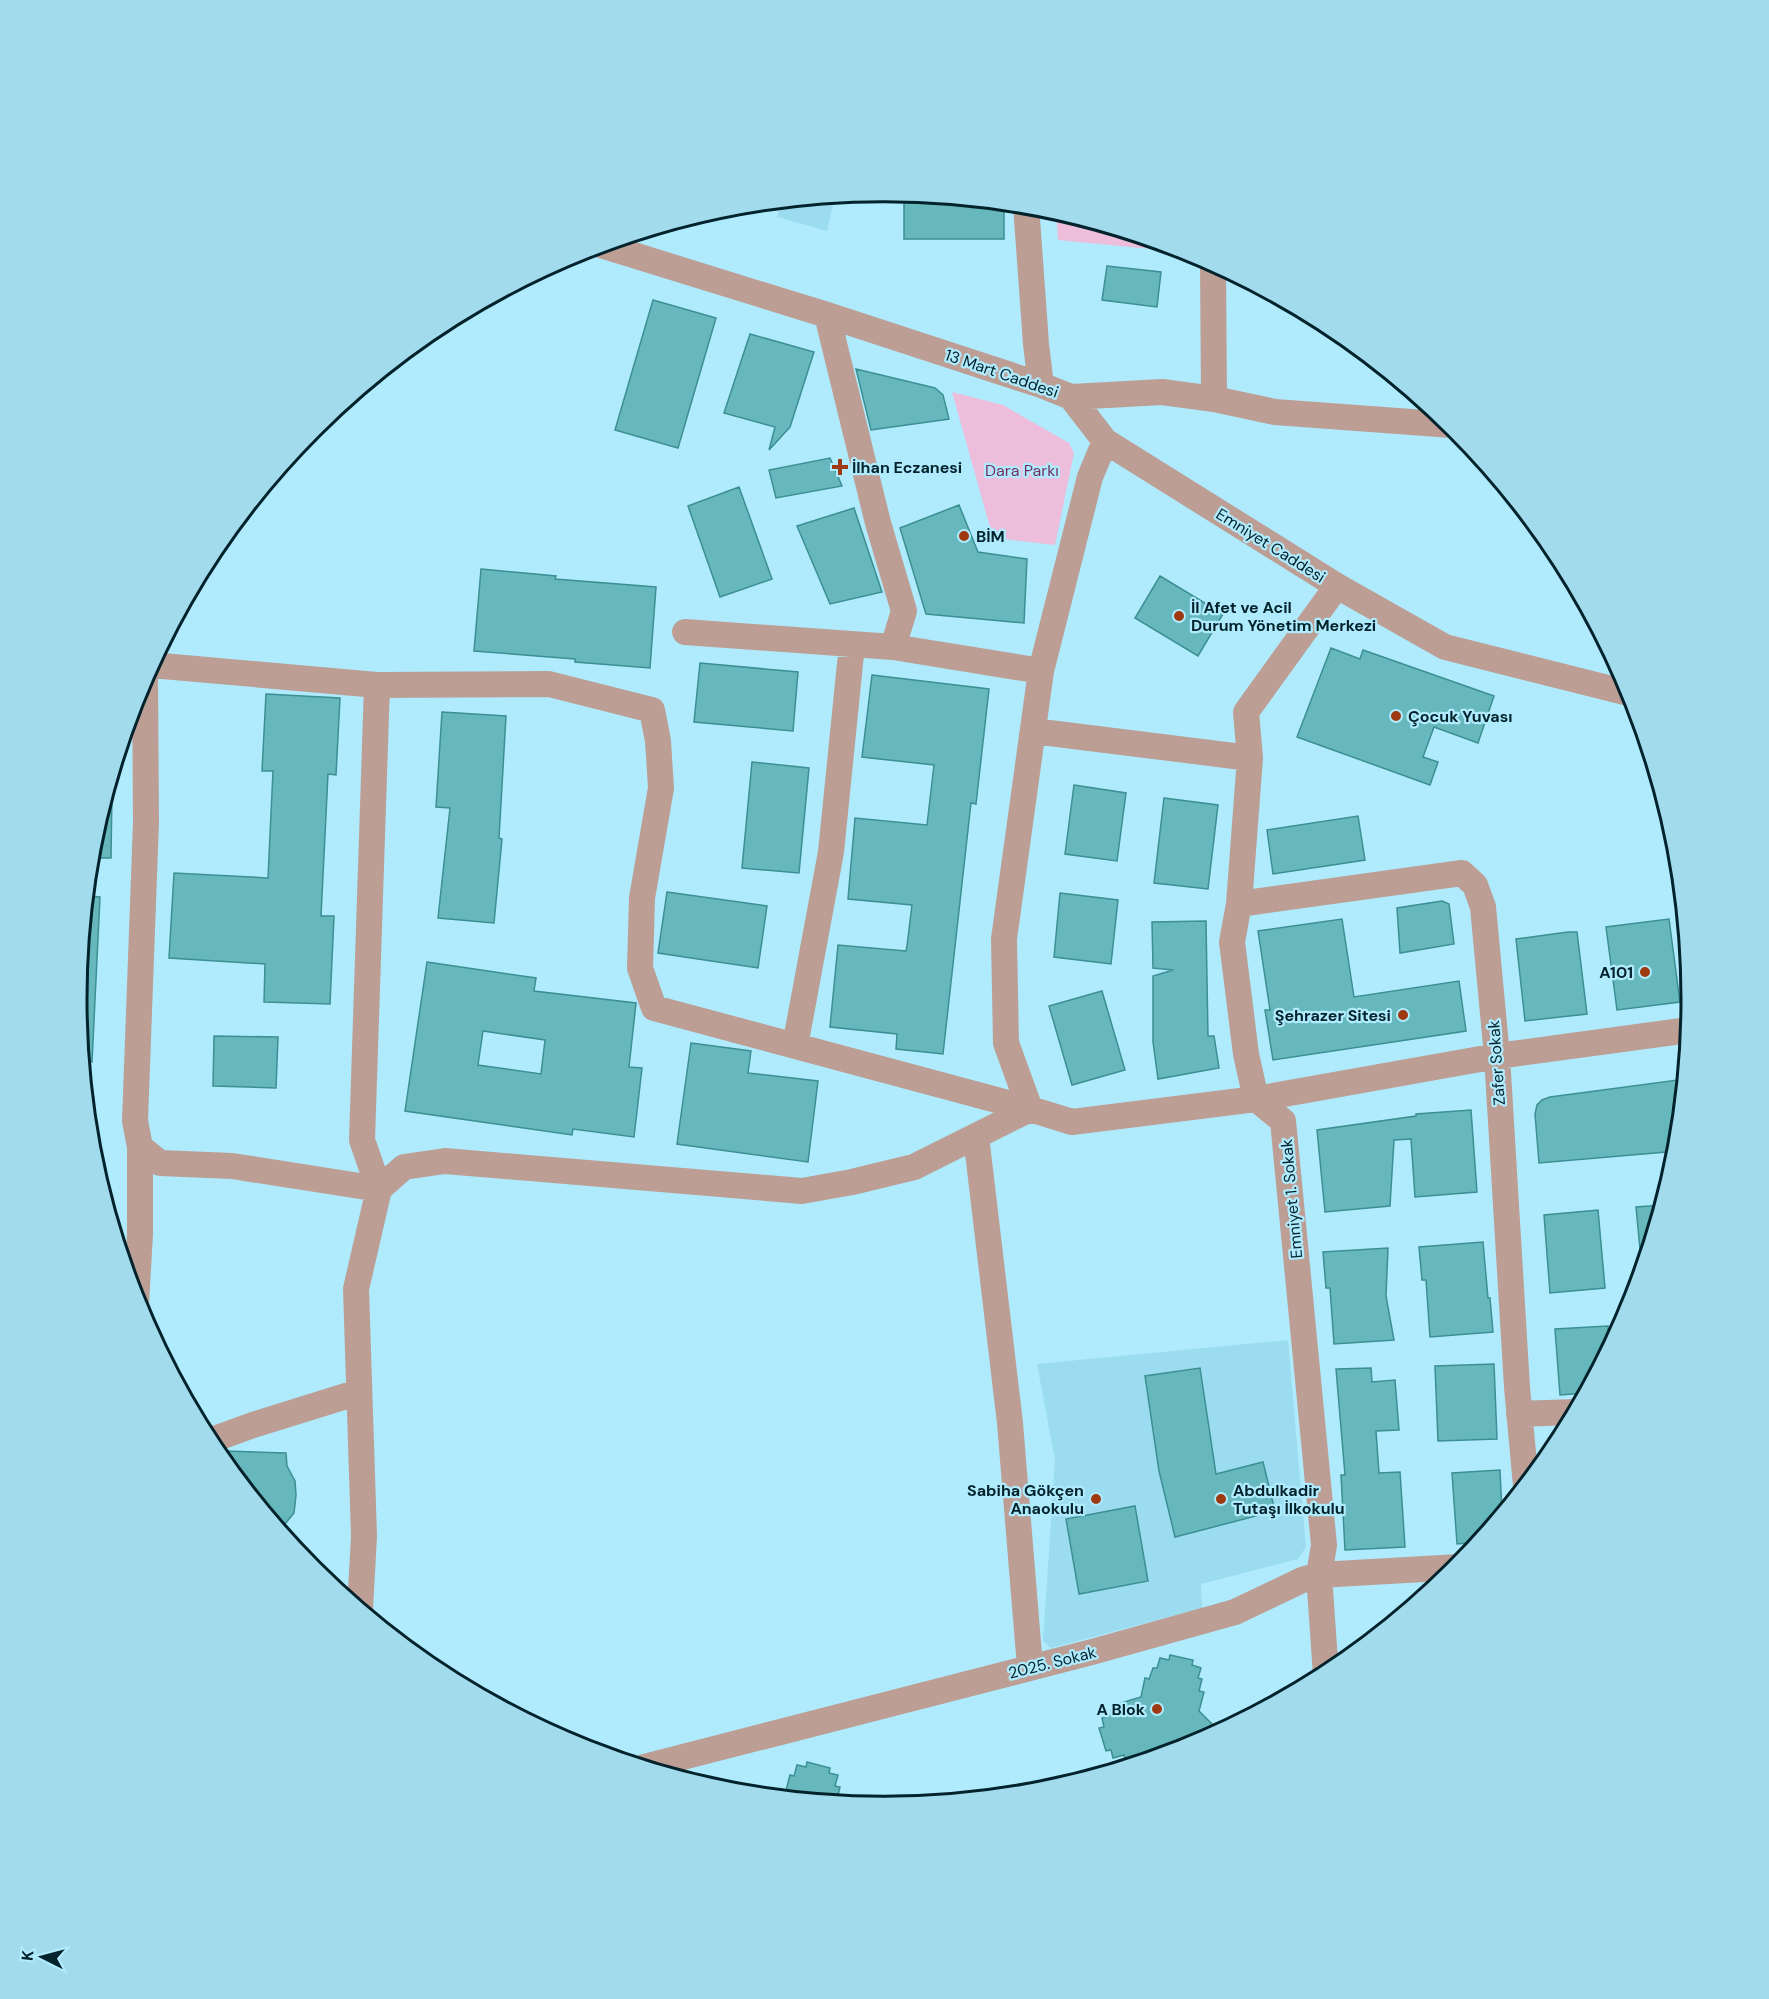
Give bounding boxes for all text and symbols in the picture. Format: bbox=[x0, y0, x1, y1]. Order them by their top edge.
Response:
street label: 13 Mart Caddesi bbox=[942, 344, 1061, 403]
place label: İlhan Eczanesi bbox=[852, 457, 962, 478]
marker: İlhan Eczanesi bbox=[833, 460, 847, 474]
park label: Dara Parkı bbox=[985, 460, 1059, 481]
street label: Emniyet Caddesi bbox=[1212, 503, 1329, 587]
place label: BİM bbox=[976, 526, 1005, 547]
marker: BİM bbox=[957, 529, 971, 543]
place label: İl Afet ve Acil Durum Yönetim Merkezi bbox=[1191, 597, 1376, 636]
marker: İl Afet ve Acil Durum Yönetim Merkezi bbox=[1172, 609, 1186, 623]
place label: Çocuk Yuvası bbox=[1408, 706, 1512, 727]
marker: Çocuk Yuvası bbox=[1389, 709, 1403, 723]
place label: A101 bbox=[1599, 962, 1633, 983]
marker: A101 bbox=[1638, 965, 1652, 979]
place label: Şehrazer Sitesi bbox=[1275, 1005, 1391, 1026]
marker: Şehrazer Sitesi bbox=[1396, 1008, 1410, 1022]
street label: Zafer Sokak bbox=[1483, 1020, 1510, 1106]
street label: Emniyet 1. Sokak bbox=[1276, 1138, 1307, 1260]
place label: Sabiha Gökçen Anaokulu bbox=[967, 1480, 1084, 1519]
place label: Abdulkadir Tutaşı İlkokulu bbox=[1233, 1480, 1345, 1519]
marker: Sabiha Gökçen Anaokulu bbox=[1089, 1492, 1103, 1506]
marker: Abdulkadir Tutaşı İlkokulu bbox=[1214, 1492, 1228, 1506]
street label: 2025. Sokak bbox=[1006, 1641, 1098, 1684]
place label: A Blok bbox=[1096, 1699, 1146, 1720]
marker: A Blok bbox=[1150, 1702, 1164, 1716]
north arrow bbox=[12, 1927, 72, 1987]
text: K bbox=[17, 1949, 39, 1962]

